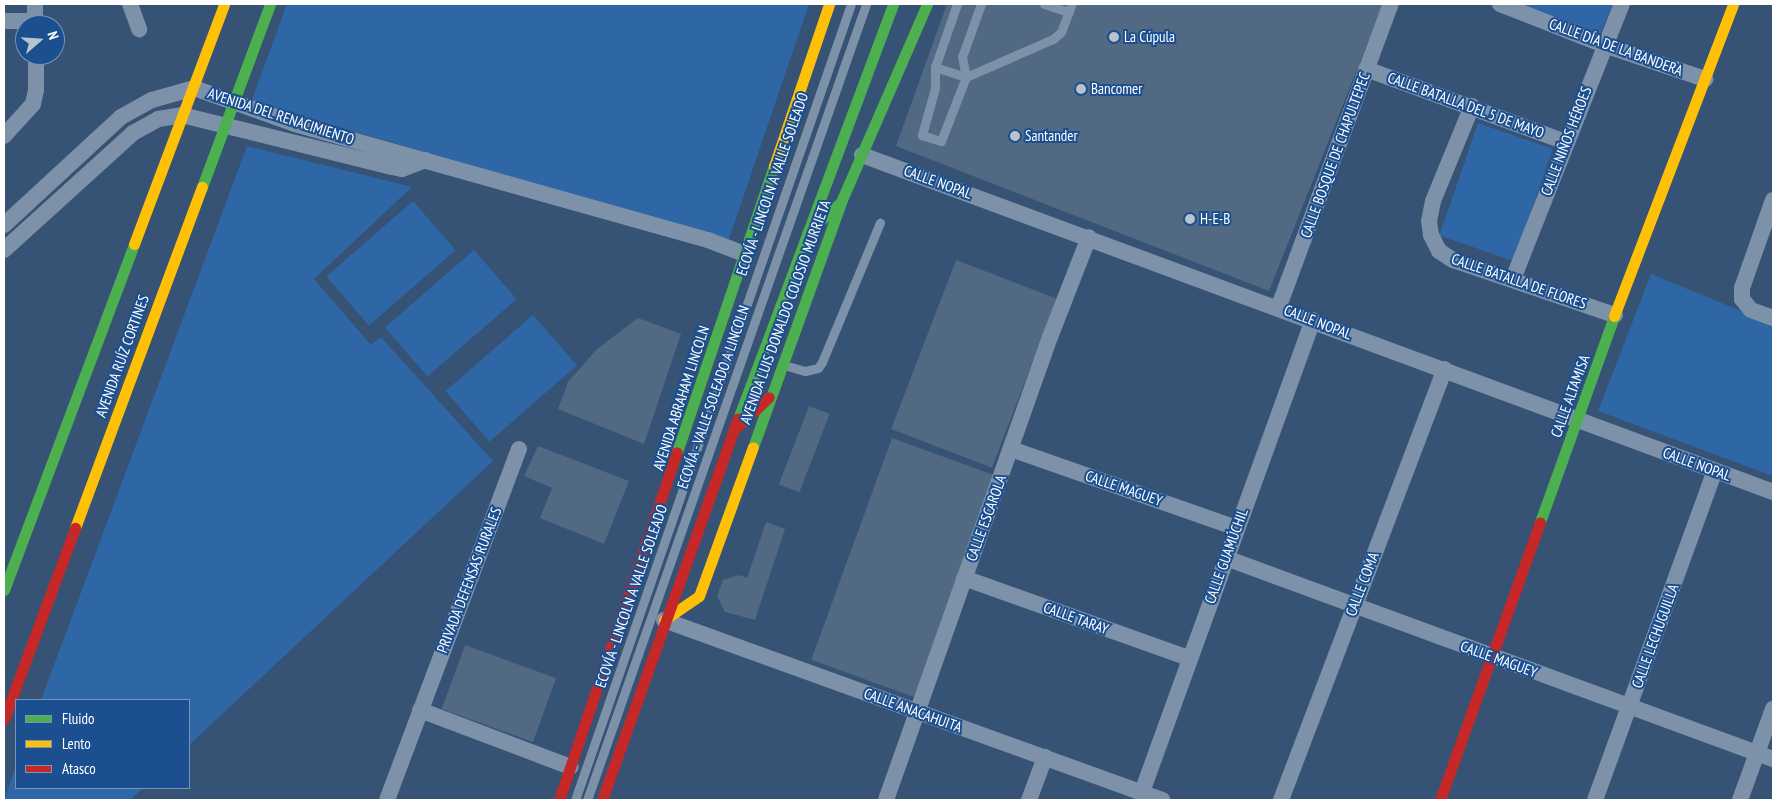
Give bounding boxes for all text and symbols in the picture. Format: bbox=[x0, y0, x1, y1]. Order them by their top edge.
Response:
street label: CALLE DÍA DE LA BANDERA bbox=[1546, 14, 1686, 80]
north arrow bbox=[15, 15, 65, 65]
place label: La Cúpula bbox=[1124, 28, 1175, 46]
text: N bbox=[43, 29, 63, 42]
marker: La Cúpula bbox=[1108, 31, 1120, 43]
street label: CALLE BATALLA DEL 5 DE MAYO bbox=[1385, 68, 1547, 142]
street label: CALLE BOSQUE DE CHAPULTEPEC bbox=[1297, 70, 1373, 240]
place label: Bancomer bbox=[1091, 80, 1142, 98]
marker: Bancomer bbox=[1075, 83, 1087, 95]
street label: AVENIDA DEL RENACIMIENTO bbox=[205, 84, 357, 148]
street label: CALLE NIÑOS HÉROES bbox=[1537, 84, 1595, 198]
street label: ECOVÍA - LINCOLN A VALLE SOLEADO bbox=[732, 89, 812, 279]
place label: Santander bbox=[1025, 127, 1078, 145]
marker: Santander bbox=[1009, 130, 1021, 142]
street label: CALLE NOPAL bbox=[901, 161, 975, 203]
street label: AVENIDA LUIS DONALDO COLOSIO MURRIETA bbox=[736, 197, 834, 427]
place label: H-E-B bbox=[1200, 210, 1230, 228]
marker: H-E-B bbox=[1184, 213, 1196, 225]
street label: CALLE BATALLA DE FLORES bbox=[1449, 249, 1589, 313]
street label: AVENIDA RUÍZ CORTINES bbox=[91, 292, 153, 420]
street label: CALLE NOPAL bbox=[1282, 301, 1354, 343]
street label: ECOVÍA - VALLE SOLEADO A LINCOLN bbox=[673, 302, 753, 492]
street label: AVENIDA ABRAHAM LINCOLN bbox=[649, 323, 713, 473]
street label: CALLE ALTAMISA bbox=[1547, 352, 1593, 440]
street label: CALLE NOPAL bbox=[1660, 443, 1734, 485]
street label: CALLE MAGUEY bbox=[1083, 466, 1165, 510]
street label: CALLE ESCAROLA bbox=[962, 472, 1010, 564]
street label: ECOVÍA - LINCOLN A VALLE SOLEADO bbox=[591, 501, 671, 691]
street label: PRIVADA DEFENSAS RURALES bbox=[433, 504, 505, 656]
street label: CALLE GUAMÚCHIL bbox=[1200, 506, 1252, 606]
street label: CALLE COMA bbox=[1342, 549, 1382, 619]
street label: CALLE LECHUGUILLA bbox=[1628, 582, 1682, 690]
street label: CALLE TARAY bbox=[1041, 598, 1111, 638]
street label: CALLE MAGUEY bbox=[1458, 637, 1540, 681]
street label: CALLE ANACAHUITA bbox=[861, 684, 965, 736]
legend bbox=[15, 699, 190, 789]
text: Fluido bbox=[62, 709, 94, 728]
text: Lento bbox=[62, 734, 91, 753]
text: Atasco bbox=[62, 759, 96, 778]

